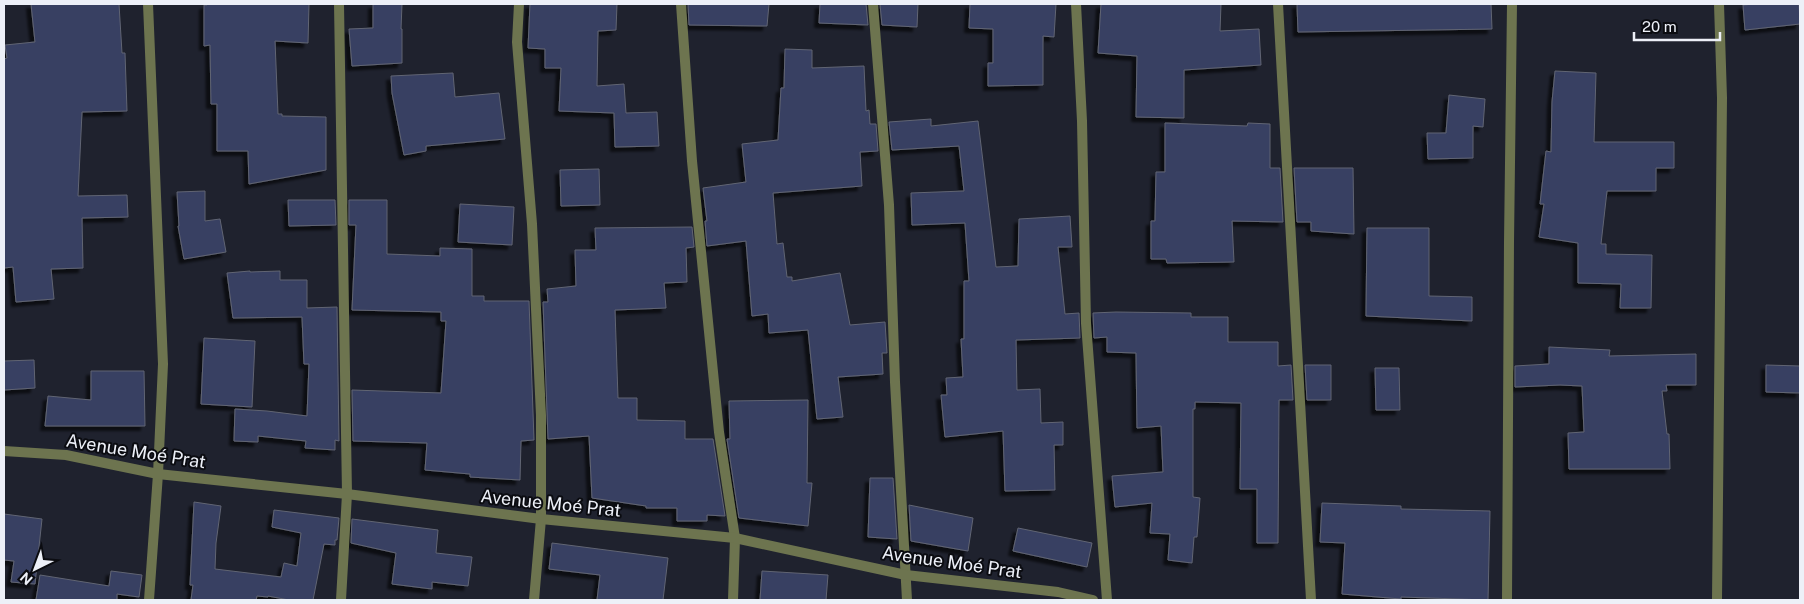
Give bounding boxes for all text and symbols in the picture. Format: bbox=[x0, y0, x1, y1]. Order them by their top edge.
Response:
scale bar bbox=[1634, 10, 1720, 42]
text: 20 m bbox=[1642, 18, 1677, 35]
street label: Avenue Moé Prat bbox=[65, 430, 207, 472]
street label: Avenue Moé Prat bbox=[480, 485, 622, 521]
street label: Avenue Moé Prat bbox=[881, 542, 1023, 582]
north arrow bbox=[10, 544, 60, 594]
text: N bbox=[17, 569, 36, 588]

